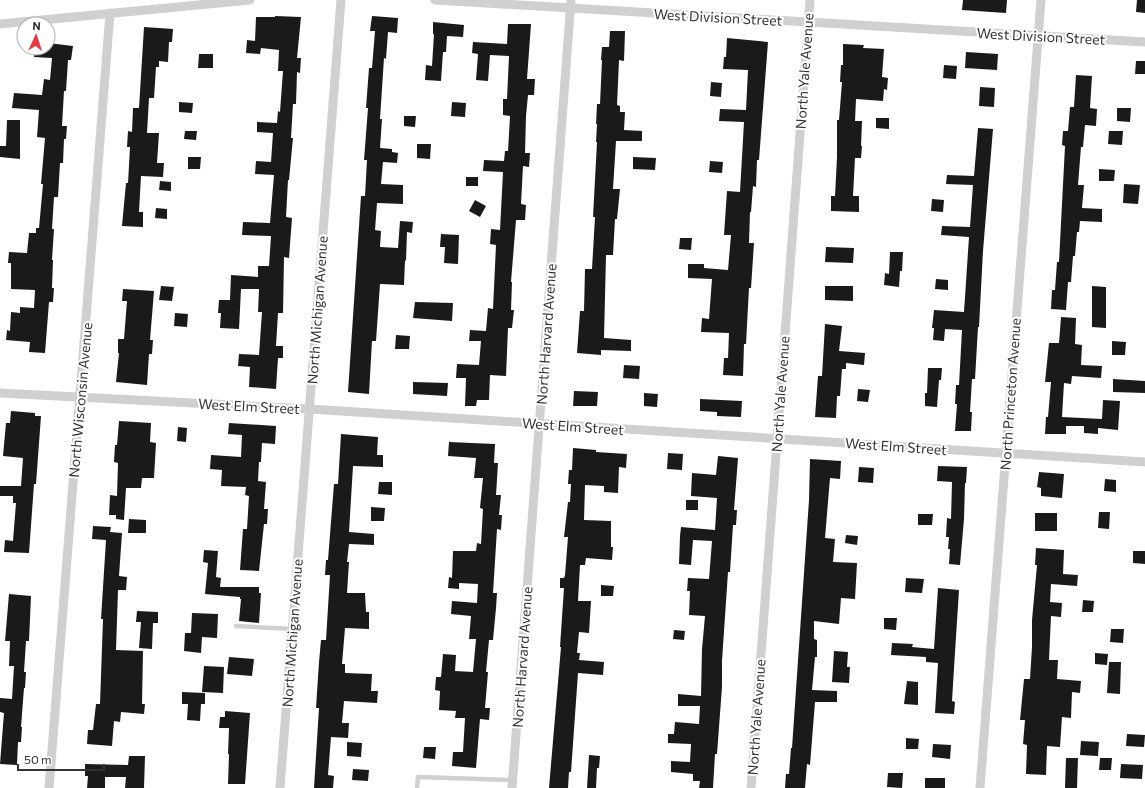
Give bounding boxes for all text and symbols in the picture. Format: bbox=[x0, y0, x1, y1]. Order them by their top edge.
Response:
street label: West Division Street bbox=[653, 5, 783, 29]
street label: North Yale Avenue bbox=[791, 12, 817, 130]
north arrow bbox=[16, 16, 56, 56]
text: N bbox=[32, 19, 41, 32]
street label: West Division Street bbox=[976, 24, 1106, 48]
street label: North Michigan Avenue bbox=[303, 235, 331, 385]
street label: North Harvard Avenue bbox=[533, 263, 559, 405]
street label: North Princeton Avenue bbox=[996, 317, 1024, 471]
street label: North Wisconsin Avenue bbox=[65, 322, 95, 478]
street label: North Yale Avenue bbox=[767, 335, 793, 453]
street label: West Elm Street bbox=[198, 395, 301, 417]
street label: West Elm Street bbox=[522, 414, 625, 438]
street label: West Elm Street bbox=[845, 434, 948, 458]
street label: North Michigan Avenue bbox=[278, 558, 306, 708]
street label: North Harvard Avenue bbox=[509, 586, 535, 728]
street label: North Yale Avenue bbox=[743, 658, 769, 776]
scale bar bbox=[18, 746, 104, 772]
text: 50 m bbox=[24, 752, 52, 766]

